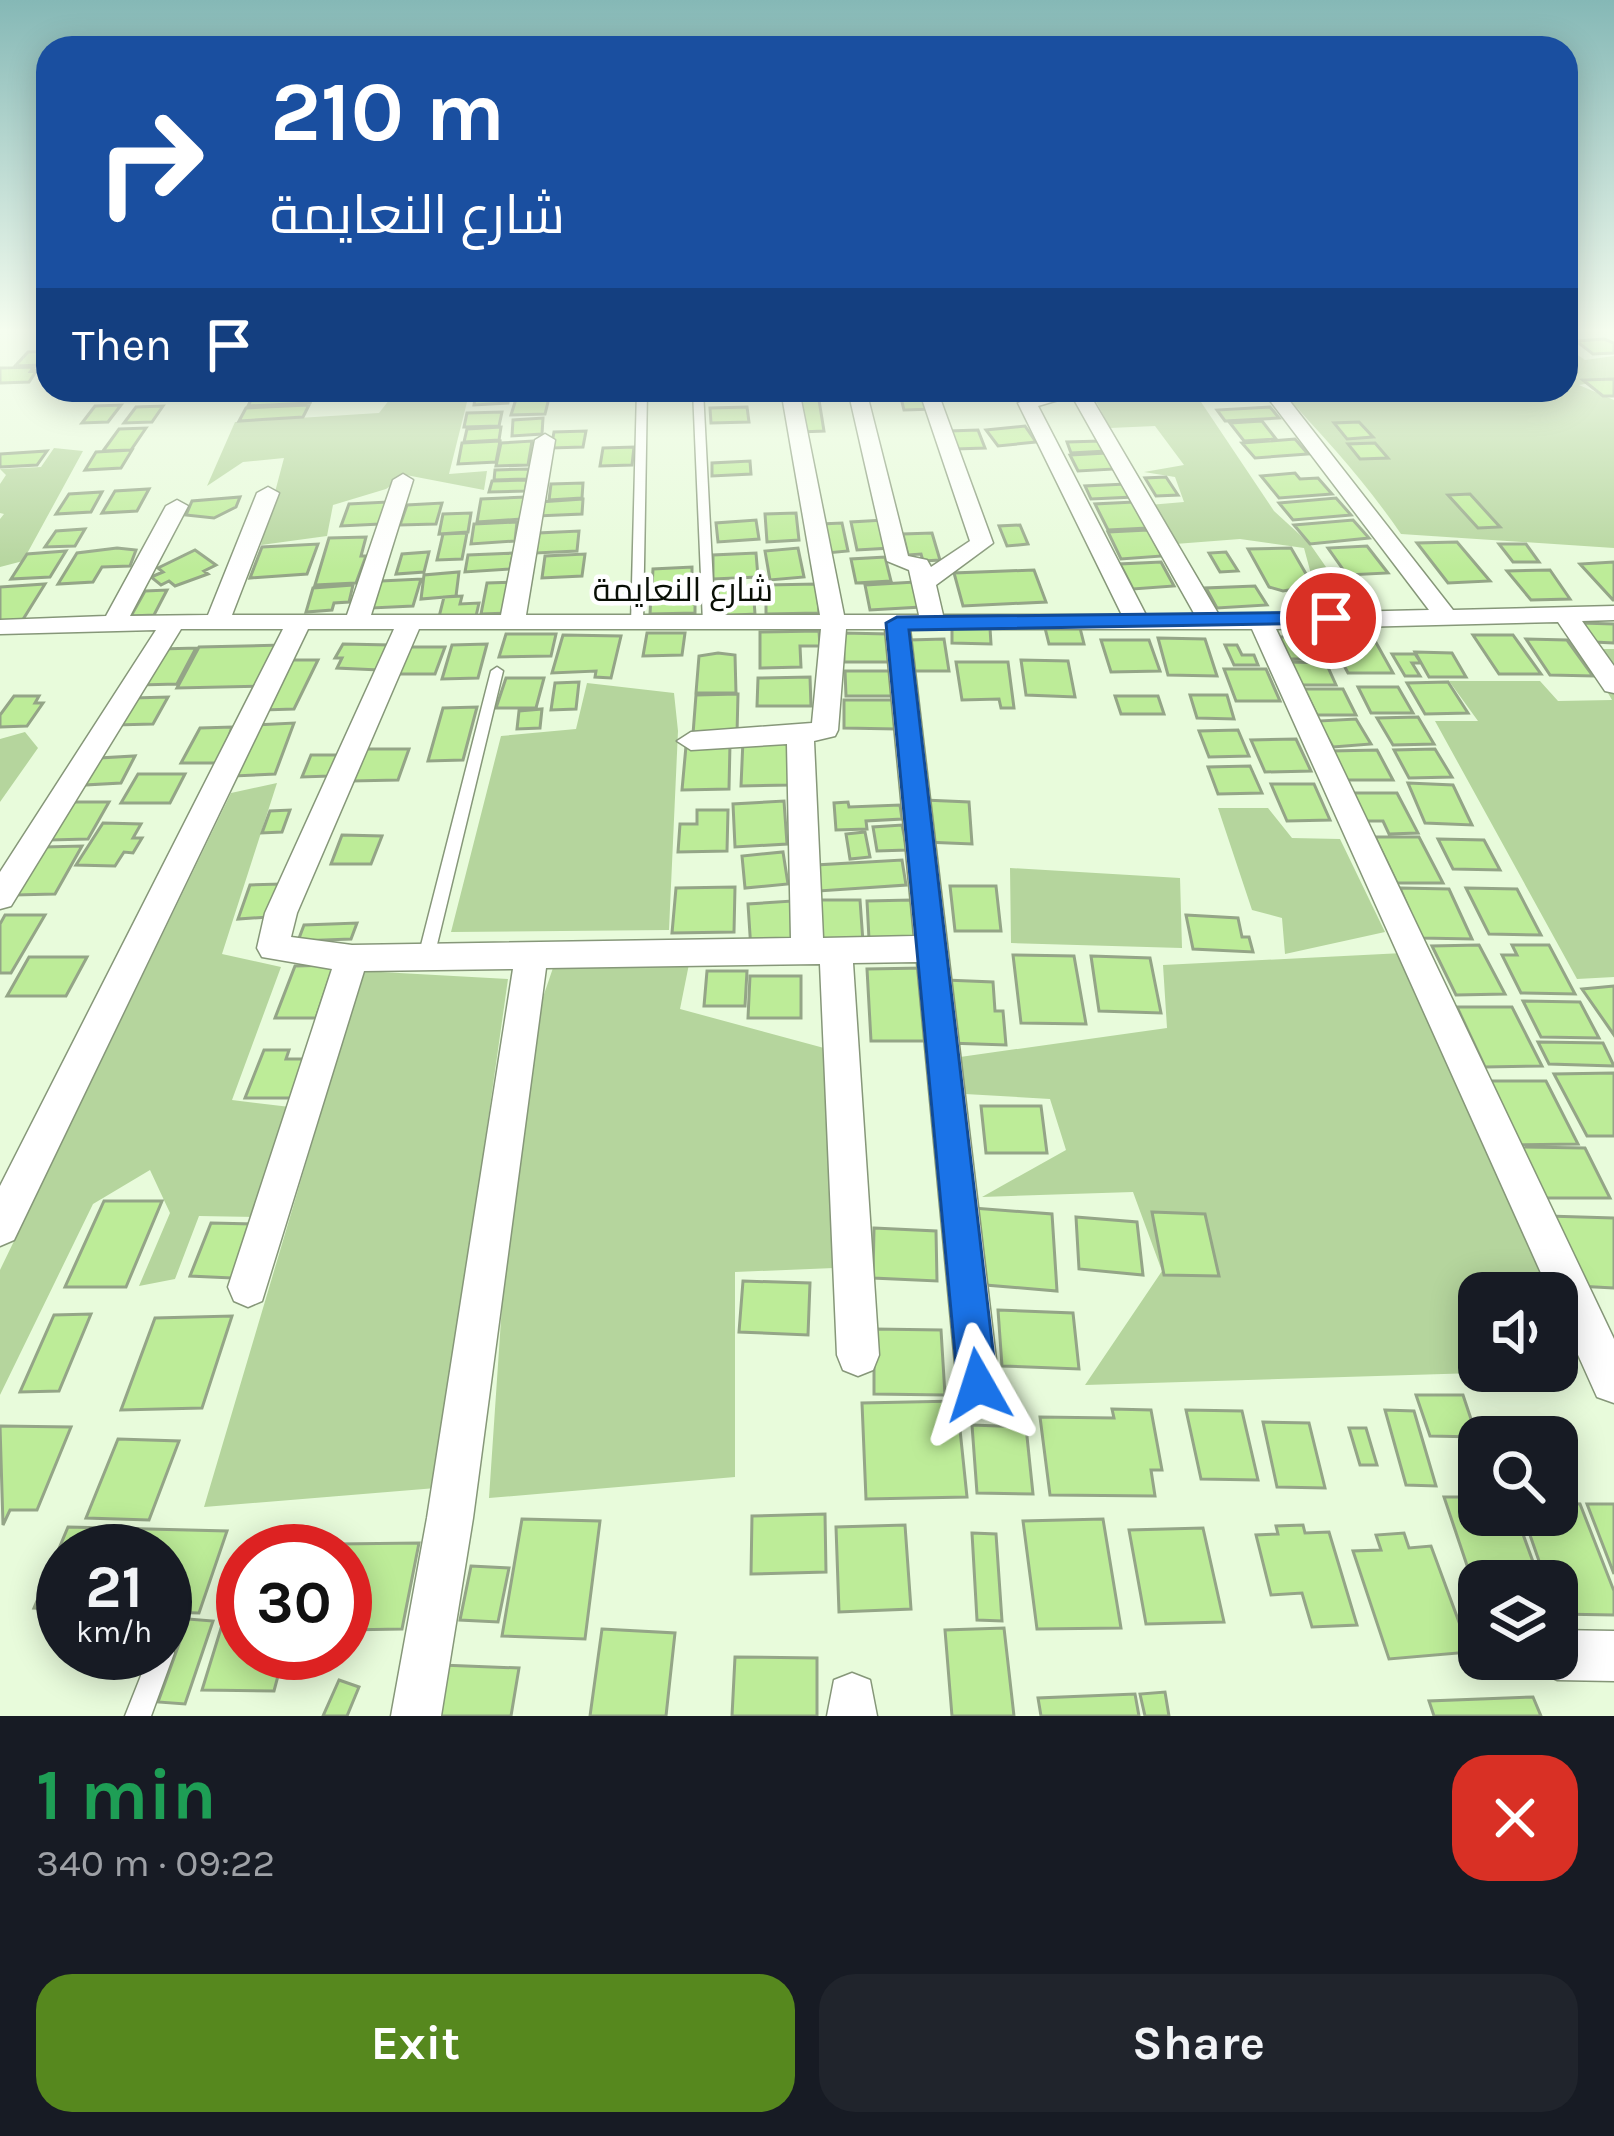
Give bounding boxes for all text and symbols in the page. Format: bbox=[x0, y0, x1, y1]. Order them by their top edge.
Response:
text: 210 m bbox=[270, 63, 505, 161]
icon: right bbox=[72, 84, 228, 240]
text: شارع النعايمة bbox=[270, 183, 565, 247]
icon: arrive bbox=[196, 312, 262, 378]
text: Then bbox=[72, 319, 172, 371]
pin bbox=[1280, 567, 1382, 669]
street label: شارع النعايمة bbox=[593, 571, 773, 612]
icon: arrive bbox=[1298, 585, 1364, 651]
map controls bbox=[1458, 1272, 1578, 1680]
button: sound bbox=[1458, 1272, 1578, 1392]
position arrow bbox=[915, 1322, 1041, 1448]
button: search bbox=[1458, 1416, 1578, 1536]
speed limit sign: 30 bbox=[216, 1524, 372, 1680]
text: 21 bbox=[85, 1552, 143, 1622]
button: layers bbox=[1458, 1560, 1578, 1680]
text: km/h bbox=[76, 1614, 152, 1650]
text: 1 min bbox=[36, 1753, 217, 1837]
button: close bbox=[1452, 1755, 1578, 1881]
text: 340 m · 09:22 bbox=[36, 1840, 275, 1886]
button: Exit bbox=[36, 1974, 795, 2112]
button: Share bbox=[819, 1974, 1578, 2112]

